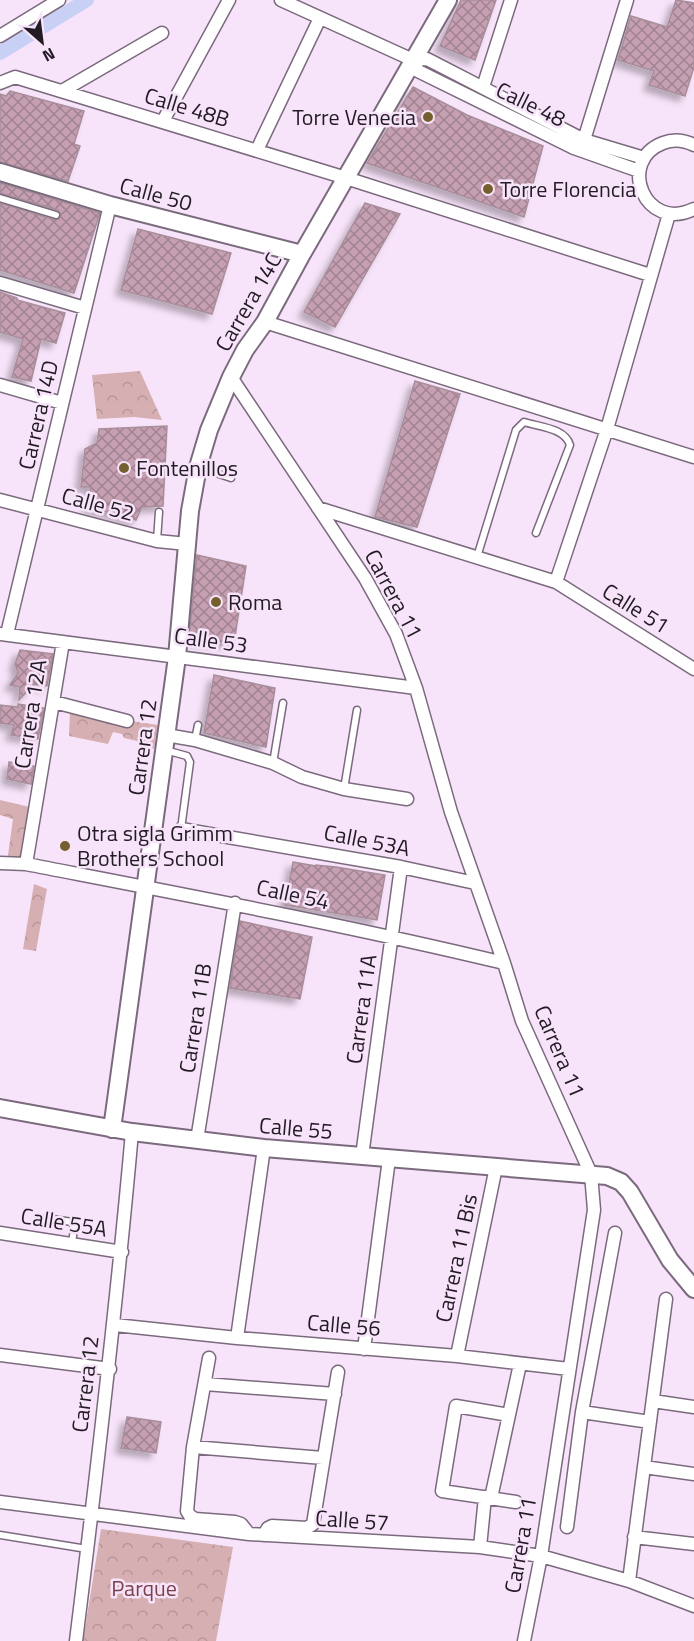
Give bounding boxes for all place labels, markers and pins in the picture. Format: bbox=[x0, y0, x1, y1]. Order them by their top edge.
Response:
place label: Torre Venecia bbox=[292, 100, 416, 134]
marker: Torre Venecia bbox=[421, 110, 435, 124]
place label: Torre Florencia bbox=[500, 172, 636, 206]
marker: Torre Florencia bbox=[481, 182, 495, 196]
place label: Fontenillos bbox=[136, 451, 238, 485]
marker: Fontenillos bbox=[117, 461, 131, 475]
place label: Roma bbox=[228, 585, 282, 619]
marker: Roma bbox=[209, 595, 223, 609]
place label: Otra sigla Grimm Brothers School bbox=[77, 816, 233, 875]
marker: Otra sigla Grimm Brothers School bbox=[58, 839, 72, 853]

